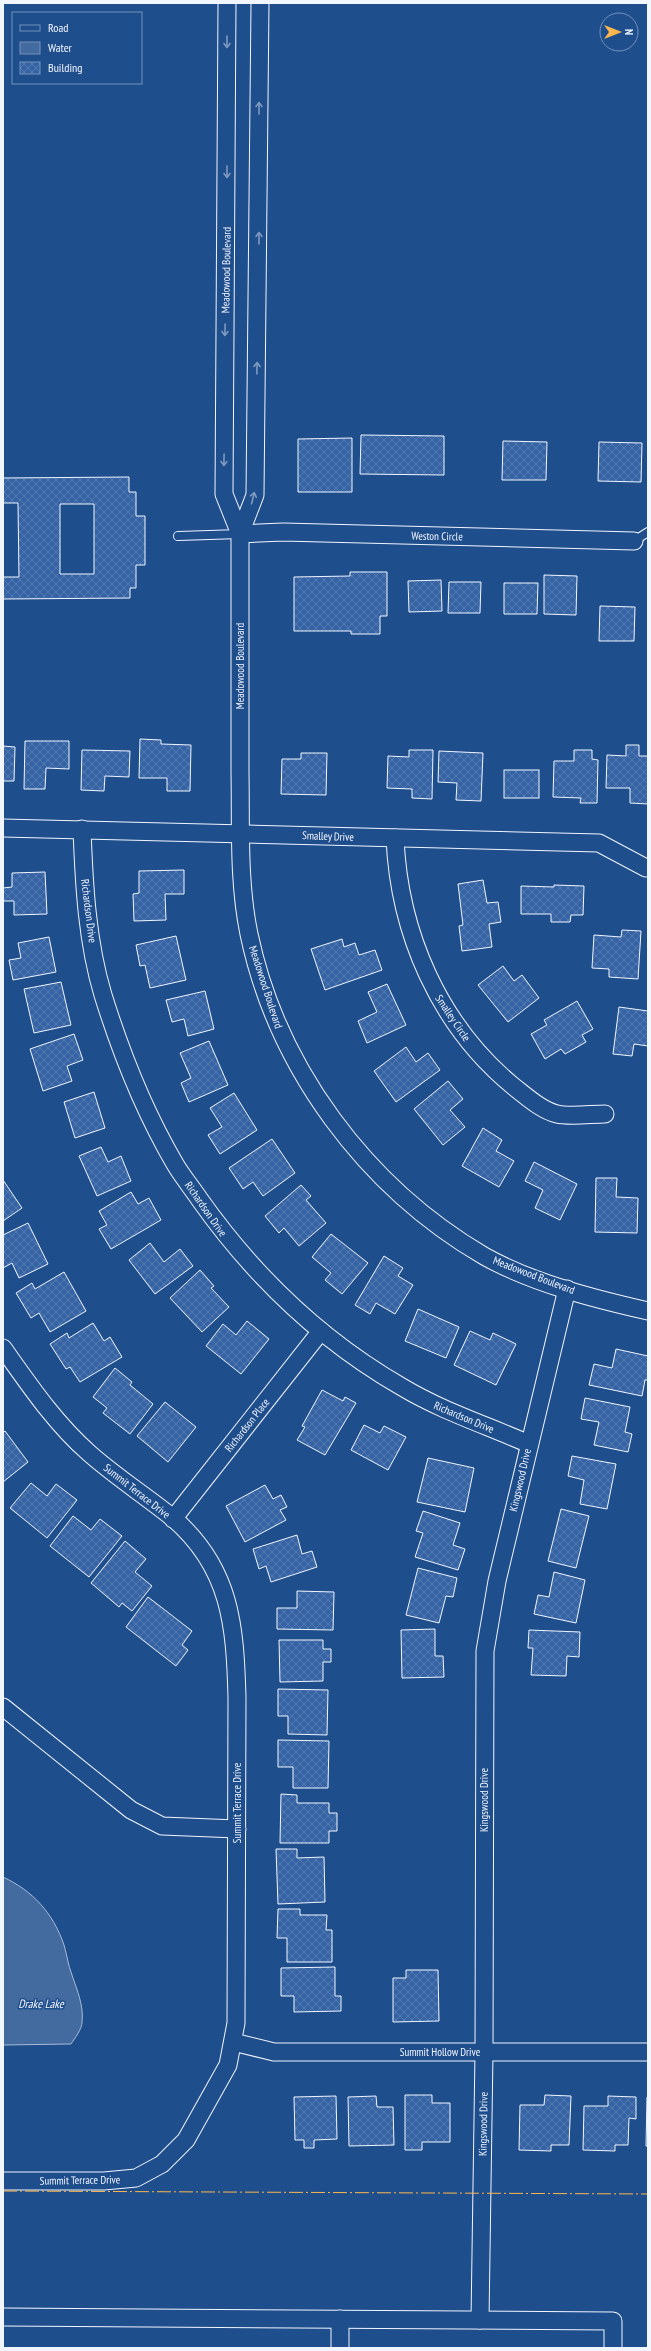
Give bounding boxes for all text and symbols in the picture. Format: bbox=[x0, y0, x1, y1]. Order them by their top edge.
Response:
legend bbox=[12, 12, 142, 84]
north arrow bbox=[599, 12, 639, 52]
text: Road bbox=[48, 20, 68, 35]
text: N bbox=[622, 29, 636, 35]
one-way arrow bbox=[223, 35, 231, 48]
text: Water bbox=[48, 40, 73, 55]
text: Building bbox=[48, 60, 83, 75]
one-way arrow bbox=[255, 102, 263, 115]
one-way arrow bbox=[223, 165, 231, 178]
street label: Meadowood Boulevard bbox=[218, 226, 234, 313]
one-way arrow bbox=[255, 232, 263, 245]
one-way arrow bbox=[221, 323, 229, 336]
one-way arrow bbox=[253, 362, 261, 375]
one-way arrow bbox=[220, 453, 228, 466]
one-way arrow bbox=[250, 491, 258, 504]
street label: Weston Circle bbox=[411, 529, 463, 543]
street label: Meadowood Boulevard bbox=[233, 623, 247, 709]
street label: Smalley Drive bbox=[302, 828, 355, 844]
street label: Richardson Drive bbox=[78, 878, 100, 944]
street label: Meadowood Boulevard bbox=[246, 944, 286, 1030]
street label: Smalley Circle bbox=[432, 992, 474, 1044]
street label: Richardson Drive bbox=[182, 1179, 230, 1240]
street label: Meadowood Boulevard bbox=[491, 1253, 577, 1297]
street label: Richardson Place bbox=[222, 1395, 273, 1455]
street label: Richardson Drive bbox=[432, 1398, 497, 1436]
street label: Kingswood Drive bbox=[506, 1447, 534, 1513]
street label: Summit Terrace Drive bbox=[101, 1461, 173, 1522]
street label: Summit Terrace Drive bbox=[230, 1762, 244, 1843]
street label: Kingswood Drive bbox=[477, 1768, 491, 1832]
water label: Drake Lake bbox=[18, 1996, 65, 2011]
street label: Summit Hollow Drive bbox=[400, 2045, 481, 2059]
street label: Kingswood Drive bbox=[475, 2091, 491, 2156]
street label: Summit Terrace Drive bbox=[40, 2172, 121, 2188]

